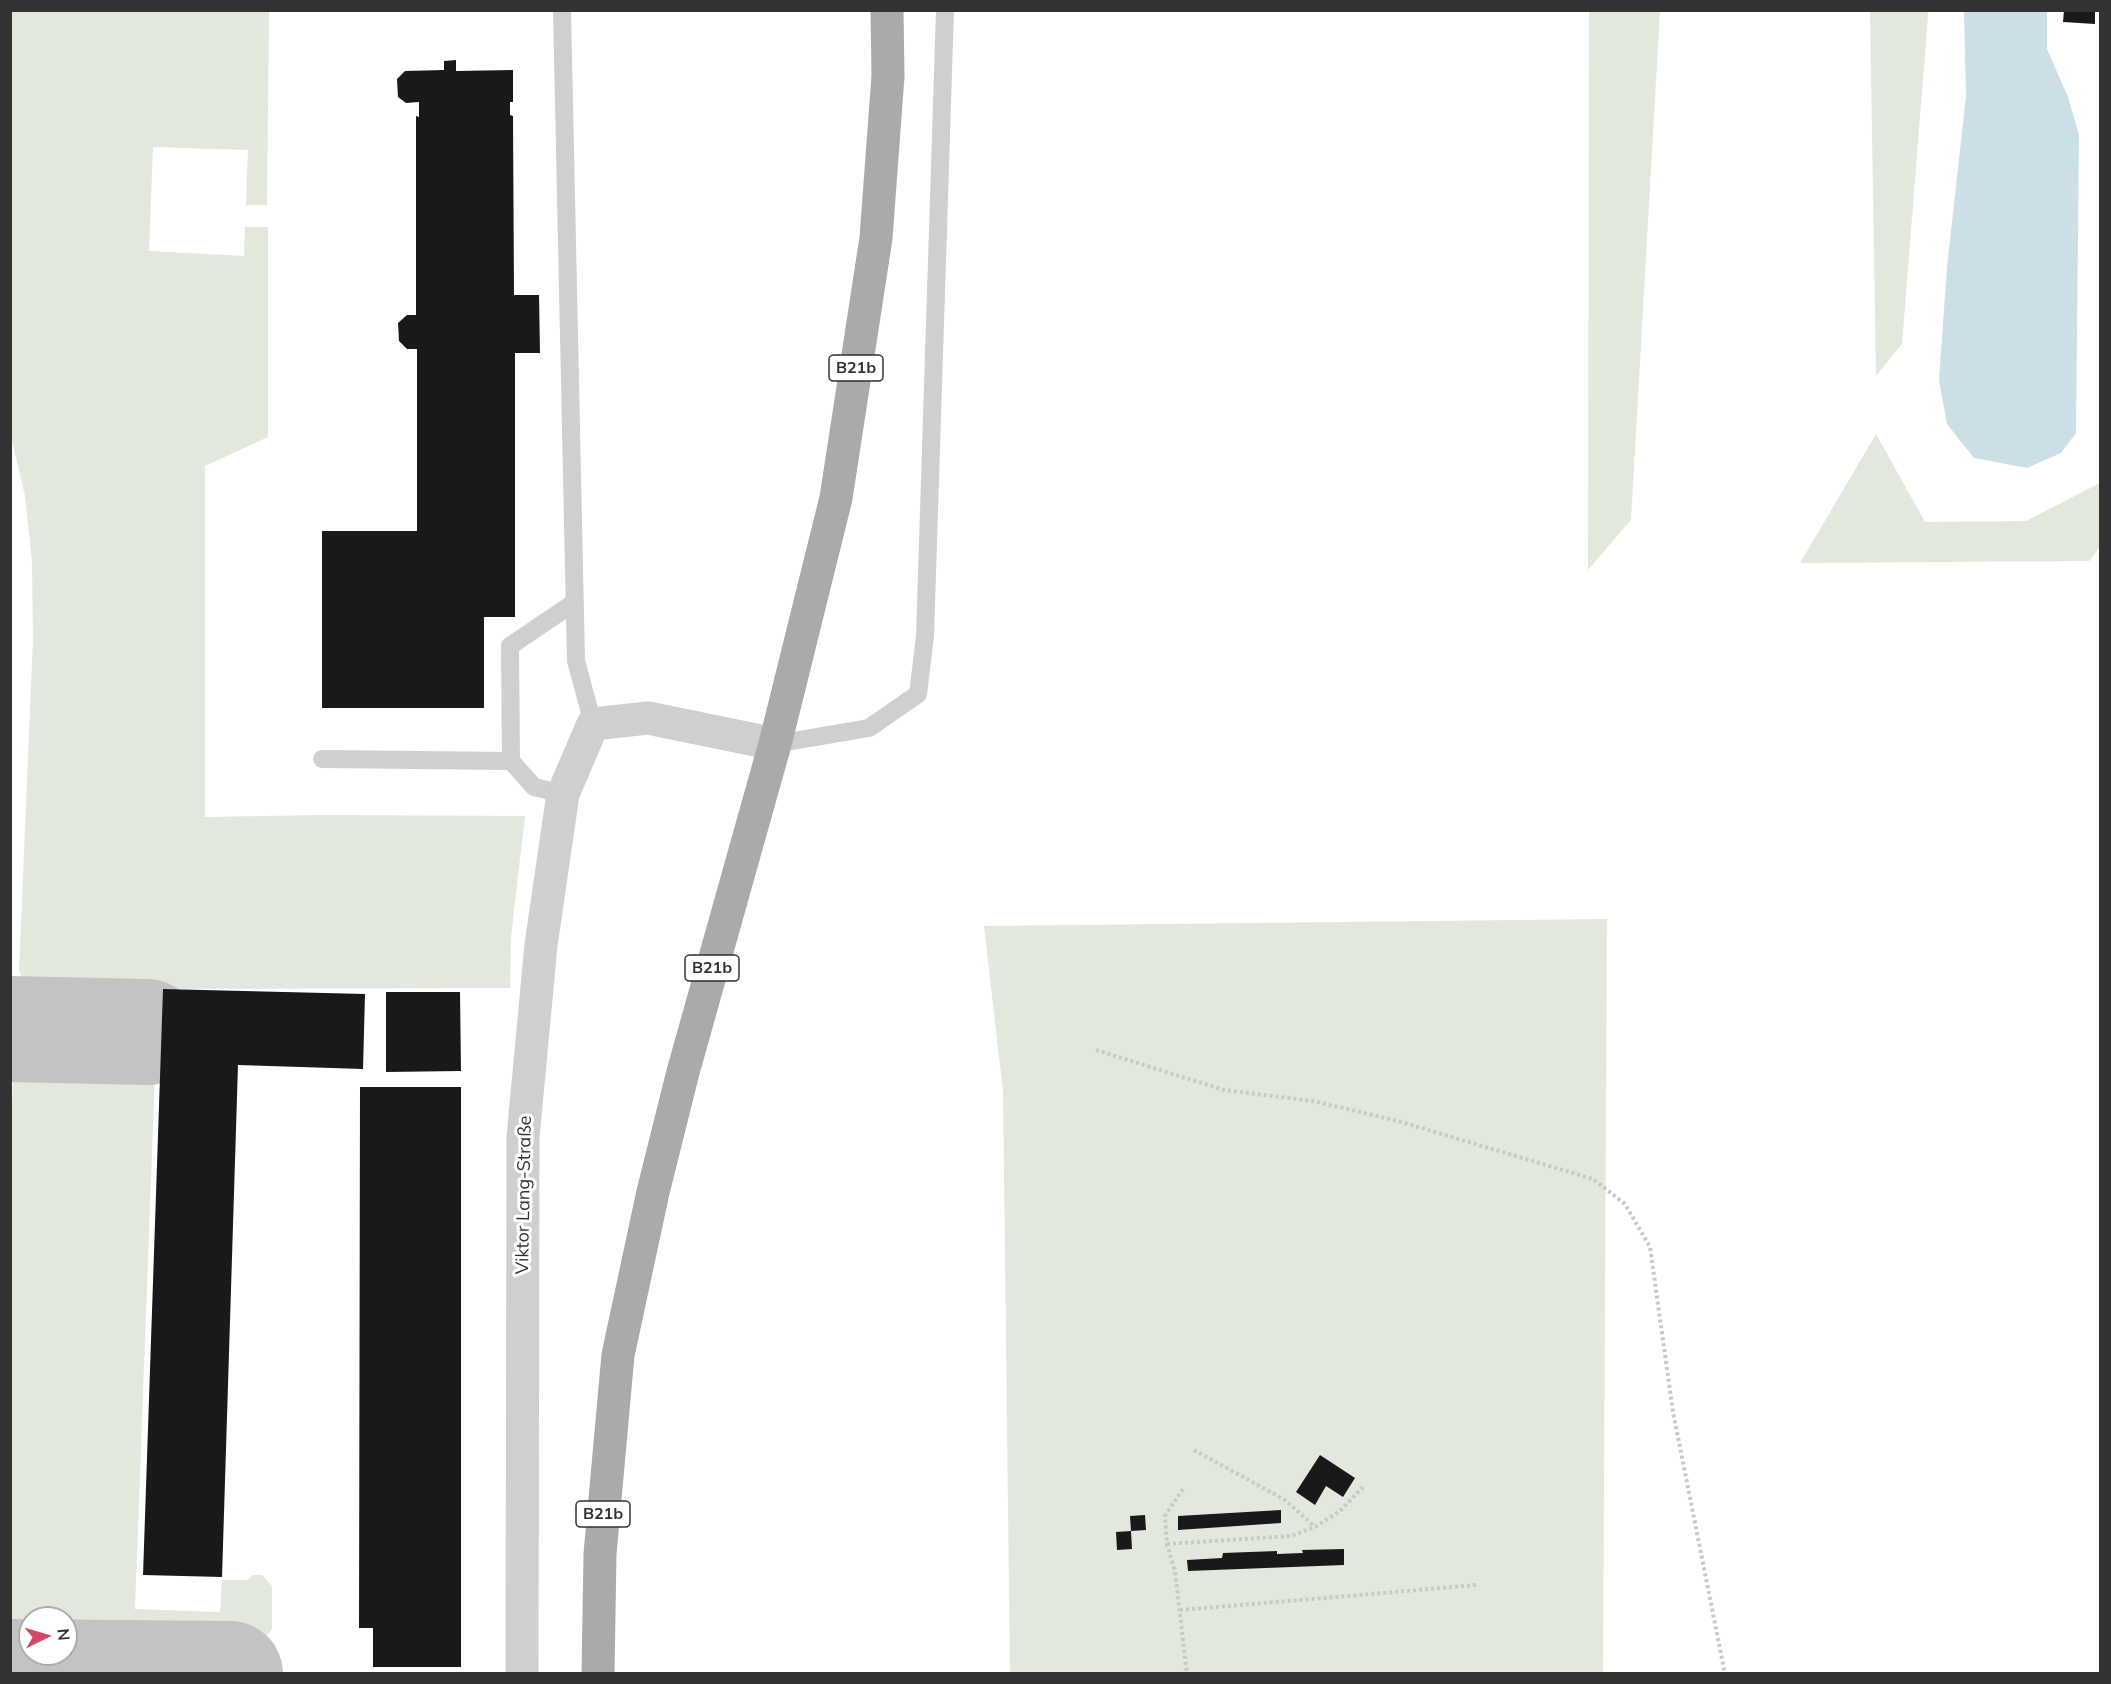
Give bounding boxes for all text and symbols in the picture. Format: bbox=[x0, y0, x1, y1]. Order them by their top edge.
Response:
road number: B21b bbox=[829, 355, 883, 381]
road number: B21b bbox=[685, 955, 739, 981]
street label: Viktor Lang-Straße bbox=[512, 1115, 536, 1275]
road number: B21b bbox=[576, 1501, 630, 1527]
north arrow bbox=[18, 1606, 78, 1666]
text: N bbox=[53, 1628, 74, 1642]

